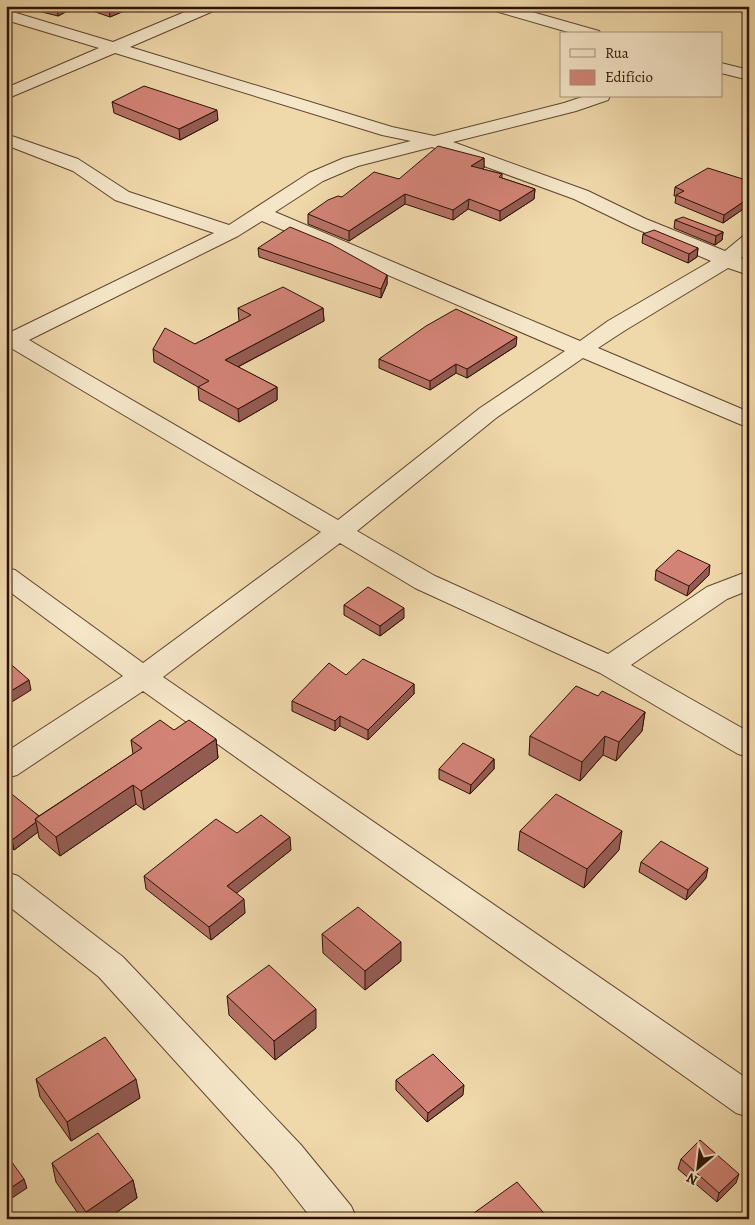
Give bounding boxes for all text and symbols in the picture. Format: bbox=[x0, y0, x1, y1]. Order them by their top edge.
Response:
legend bbox=[560, 32, 722, 98]
text: Rua bbox=[605, 43, 629, 63]
text: Edifício bbox=[605, 67, 653, 87]
north arrow bbox=[672, 1142, 722, 1192]
text: N bbox=[683, 1168, 701, 1190]

